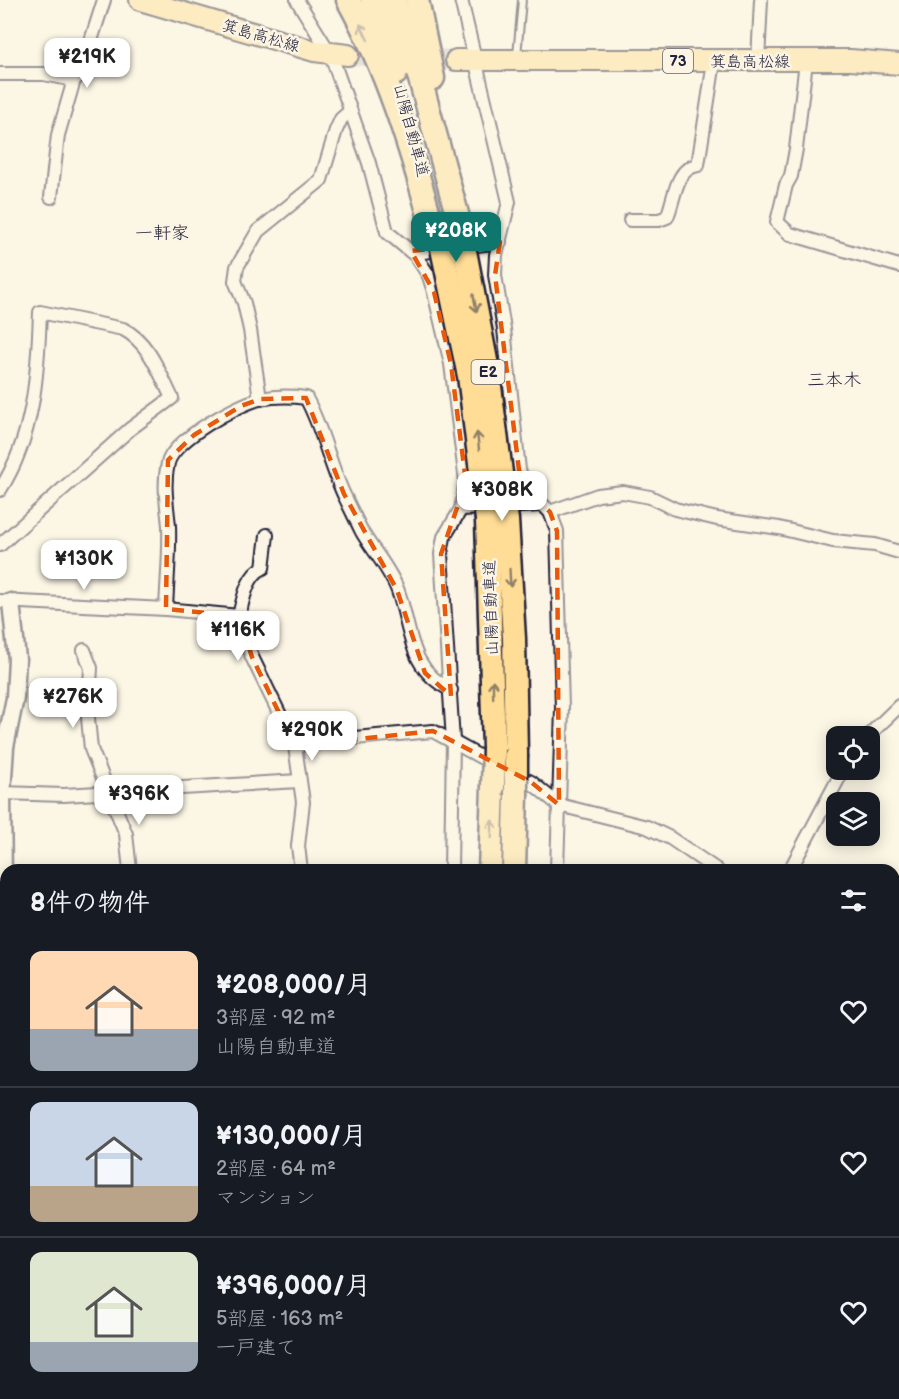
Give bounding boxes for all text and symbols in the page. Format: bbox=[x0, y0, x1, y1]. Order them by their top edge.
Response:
street label: 箕島高松線 bbox=[220, 16, 302, 57]
one-way arrow bbox=[358, 24, 370, 42]
pin: ¥219K bbox=[45, 38, 129, 89]
text: ¥219K bbox=[58, 45, 116, 69]
road number: 73 bbox=[663, 49, 693, 73]
street label: 箕島高松線 bbox=[710, 53, 790, 72]
street label: 山陽自動車道 bbox=[389, 82, 432, 179]
pin: ¥208K bbox=[414, 212, 498, 263]
text: ¥208K bbox=[425, 219, 487, 243]
district label: 一軒家 bbox=[135, 223, 189, 244]
one-way arrow bbox=[470, 293, 481, 312]
road number: E2 bbox=[472, 360, 504, 384]
district label: 三本木 bbox=[807, 370, 861, 391]
one-way arrow bbox=[472, 432, 483, 452]
pin: ¥308K bbox=[460, 471, 544, 522]
text: ¥308K bbox=[471, 478, 533, 502]
pin: ¥130K bbox=[42, 540, 126, 591]
text: ¥130K bbox=[55, 547, 113, 571]
street label: 山陽自動車道 bbox=[480, 560, 503, 656]
one-way arrow bbox=[505, 568, 516, 587]
pin: ¥116K bbox=[196, 611, 280, 662]
text: ¥116K bbox=[211, 618, 265, 642]
pin: ¥276K bbox=[31, 678, 115, 729]
one-way arrow bbox=[487, 680, 499, 700]
text: ¥276K bbox=[43, 685, 103, 709]
pin: ¥290K bbox=[270, 711, 354, 762]
text: ¥290K bbox=[281, 718, 343, 742]
map controls bbox=[826, 726, 880, 846]
button: locate bbox=[826, 726, 880, 780]
pin: ¥396K bbox=[97, 775, 181, 826]
text: ¥396K bbox=[108, 782, 170, 806]
button: layers bbox=[826, 792, 880, 846]
one-way arrow bbox=[486, 819, 497, 839]
icon: filters bbox=[837, 884, 870, 917]
text: 8件の物件 bbox=[30, 888, 150, 919]
text: ¥208,000/月 bbox=[216, 970, 372, 1001]
icon: home bbox=[78, 975, 150, 1047]
icon: heart bbox=[837, 995, 870, 1028]
text: 3部屋 · 92 m² bbox=[216, 1006, 335, 1030]
text: 山陽自動車道 bbox=[216, 1035, 336, 1059]
text: ¥130,000/月 bbox=[216, 1121, 367, 1152]
icon: home bbox=[78, 1126, 150, 1198]
icon: heart bbox=[837, 1146, 870, 1179]
text: 2部屋 · 64 m² bbox=[216, 1157, 336, 1181]
text: マンション bbox=[216, 1186, 315, 1210]
text: ¥396,000/月 bbox=[216, 1271, 371, 1302]
icon: home bbox=[78, 1276, 150, 1348]
icon: heart bbox=[837, 1296, 870, 1329]
text: 5部屋 · 163 m² bbox=[216, 1307, 343, 1331]
text: 一戸建て bbox=[216, 1336, 296, 1360]

